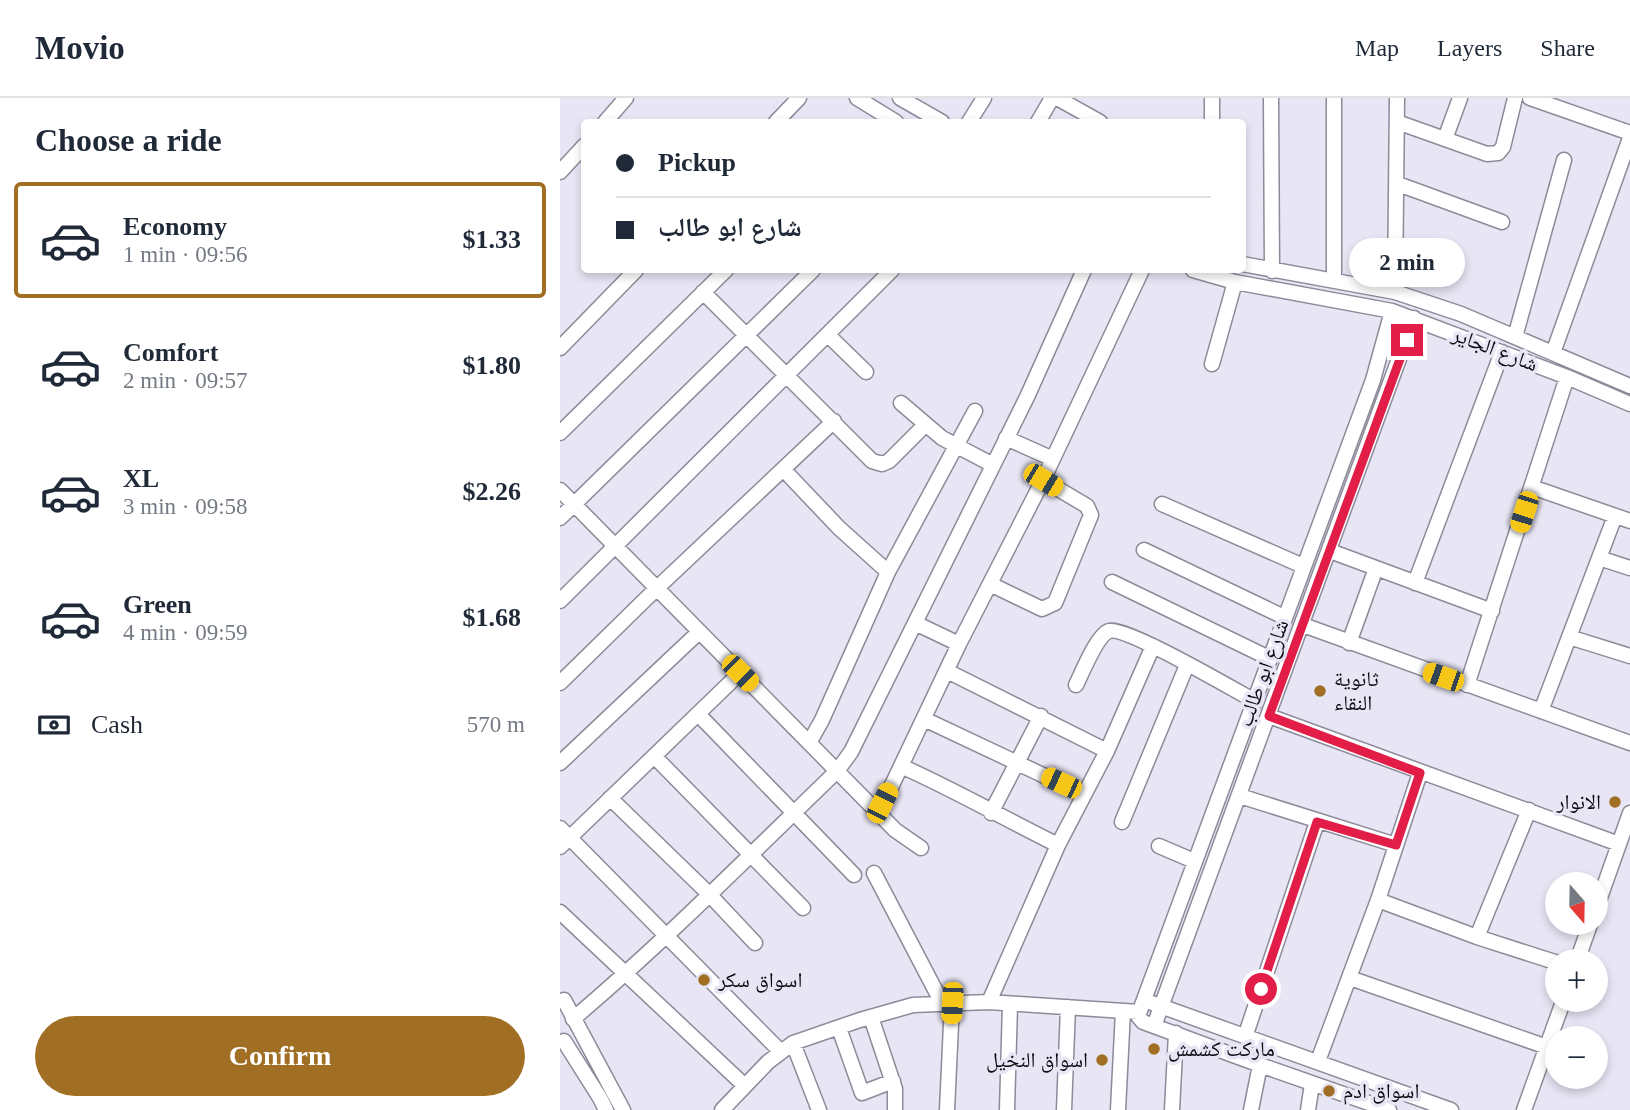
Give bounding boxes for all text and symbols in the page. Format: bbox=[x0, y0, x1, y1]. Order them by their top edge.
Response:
text: Movio bbox=[35, 30, 125, 66]
text: Map bbox=[1355, 35, 1399, 61]
text: Layers bbox=[1437, 35, 1502, 61]
text: Share bbox=[1540, 35, 1595, 61]
text: Choose a ride bbox=[35, 122, 222, 158]
text: Pickup bbox=[658, 148, 736, 177]
icon: car bbox=[39, 209, 102, 272]
text: Economy bbox=[123, 212, 227, 241]
text: شارع ابو طالب bbox=[658, 213, 802, 242]
text: $1.33 bbox=[463, 225, 521, 254]
callout: 2 min bbox=[1349, 238, 1465, 288]
text: 1 min · 09:56 bbox=[123, 242, 248, 267]
text: 2 min bbox=[1379, 250, 1435, 275]
street label: شارع الجاير bbox=[1448, 321, 1541, 377]
route end bbox=[1391, 324, 1423, 356]
icon: car bbox=[39, 335, 102, 398]
text: Comfort bbox=[123, 338, 218, 367]
text: $1.80 bbox=[463, 351, 521, 380]
text: 2 min · 09:57 bbox=[123, 368, 248, 393]
car bbox=[1020, 460, 1067, 500]
icon: car bbox=[39, 461, 102, 524]
text: XL bbox=[123, 464, 159, 493]
text: $2.26 bbox=[463, 477, 521, 506]
car bbox=[1508, 489, 1541, 535]
text: 3 min · 09:58 bbox=[123, 494, 248, 519]
icon: car bbox=[39, 587, 102, 650]
text: Green bbox=[123, 590, 192, 619]
text: $1.68 bbox=[463, 603, 521, 632]
street label: شارع ابو طالب bbox=[1233, 616, 1294, 730]
text: 4 min · 09:59 bbox=[123, 620, 248, 645]
car bbox=[718, 651, 763, 695]
car bbox=[1420, 660, 1467, 694]
place label: ثانوية النقاء bbox=[1334, 667, 1379, 715]
marker: ثانوية النقاء bbox=[1312, 683, 1328, 699]
icon: cash bbox=[35, 706, 73, 744]
text: Cash bbox=[91, 710, 143, 739]
text: 570 m bbox=[467, 712, 525, 737]
car bbox=[1038, 765, 1085, 801]
car bbox=[864, 780, 901, 826]
place label: الانوار bbox=[1555, 790, 1601, 814]
marker: الانوار bbox=[1607, 794, 1623, 810]
north arrow bbox=[1545, 872, 1608, 934]
map controls bbox=[1545, 872, 1608, 1089]
button: + bbox=[1545, 949, 1608, 1012]
place label: اسواق سكر bbox=[717, 968, 802, 993]
marker: اسواق سكر bbox=[696, 972, 712, 988]
route start bbox=[1245, 973, 1277, 1005]
car bbox=[941, 981, 964, 1025]
button: Confirm bbox=[35, 1016, 525, 1096]
button: − bbox=[1545, 1026, 1608, 1089]
place label: ماركت كشمش bbox=[1168, 1037, 1275, 1062]
marker: ماركت كشمش bbox=[1146, 1041, 1162, 1057]
place label: اسواق النخيل bbox=[986, 1048, 1088, 1073]
marker: اسواق النخيل bbox=[1094, 1052, 1110, 1068]
place label: اسواق ادم bbox=[1343, 1079, 1419, 1105]
marker: اسواق ادم bbox=[1321, 1083, 1337, 1099]

